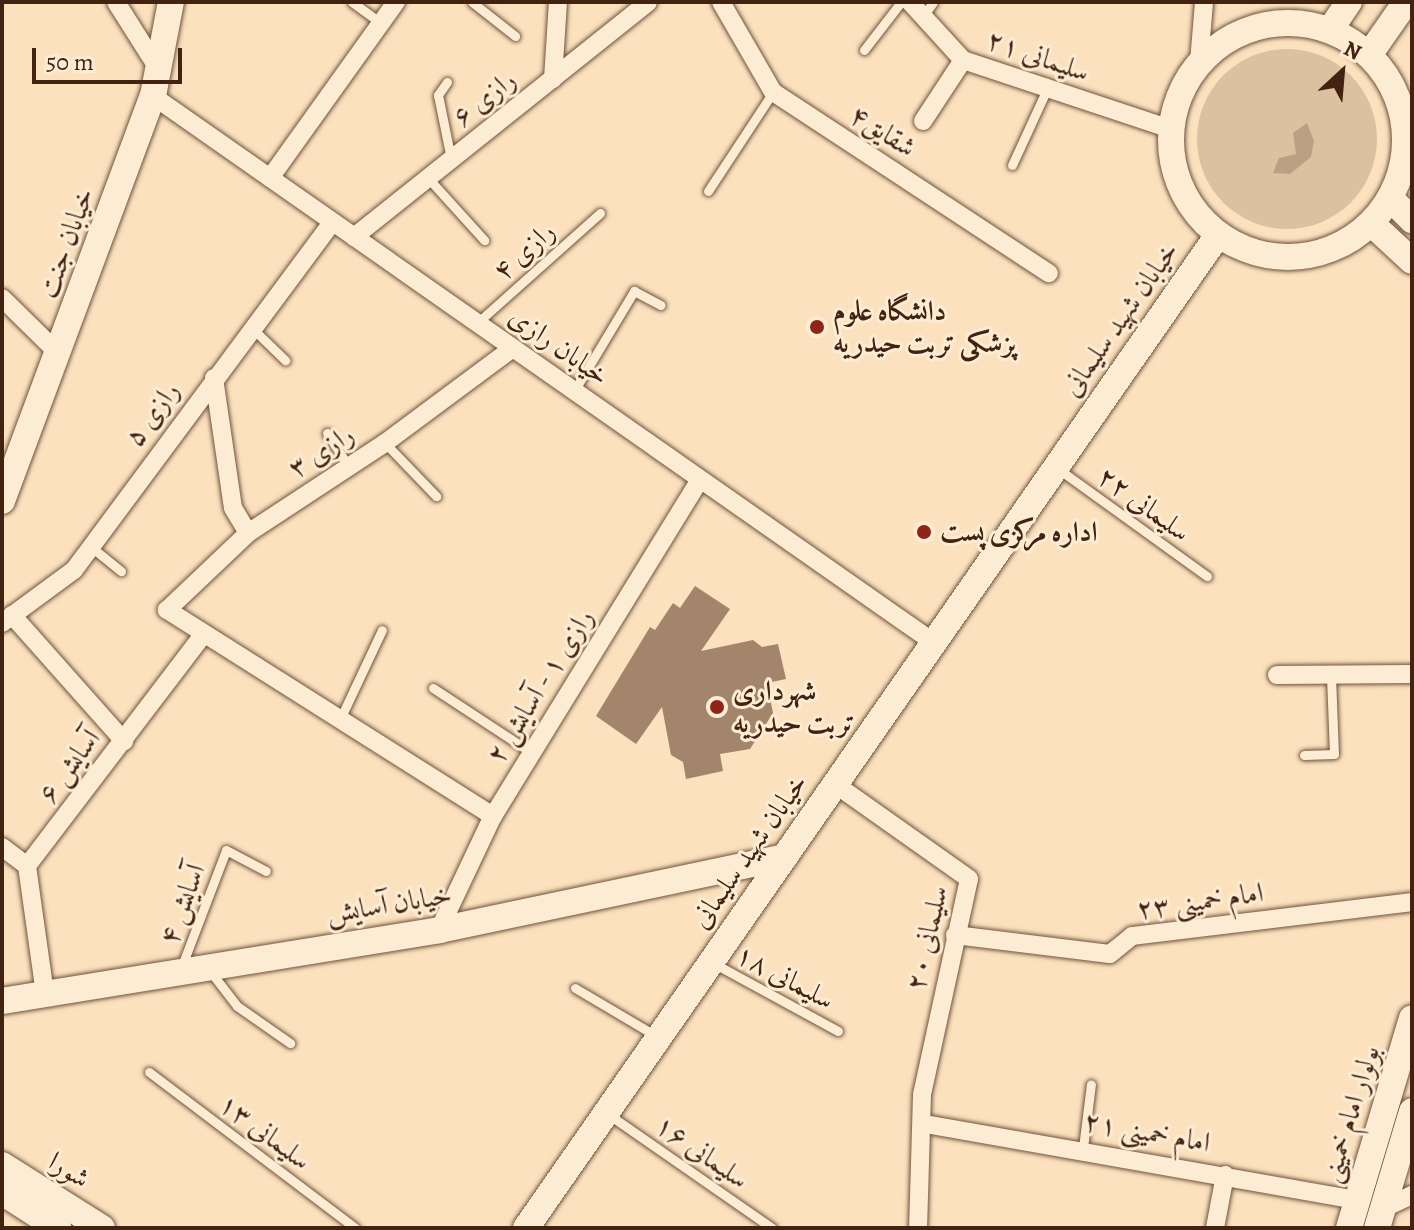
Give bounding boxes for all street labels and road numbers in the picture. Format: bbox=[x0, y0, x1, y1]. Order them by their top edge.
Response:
street label: سلیمانی ۲۱ bbox=[982, 23, 1094, 89]
street label: رازی ۶ bbox=[445, 63, 523, 133]
street label: شقایق۴ bbox=[844, 97, 922, 165]
street label: خیابان جنت bbox=[31, 183, 101, 303]
street label: رازی ۴ bbox=[486, 215, 562, 287]
street label: خیابان شهید سلیمانی bbox=[1054, 235, 1186, 403]
street label: خیابان رازی bbox=[502, 299, 616, 393]
street label: رازی ۵ bbox=[117, 375, 187, 453]
street label: رازی ۳ bbox=[282, 417, 360, 485]
street label: سلیمانی ۲۲ bbox=[1091, 459, 1197, 549]
street label: رازی ۱ - آسایش ۲ bbox=[479, 602, 601, 770]
street label: آسایش ۶ bbox=[31, 723, 107, 809]
street label: خیابان شهید سلیمانی bbox=[683, 767, 815, 935]
street label: آسایش ۴ bbox=[151, 859, 213, 949]
street label: امام خمینی ۲۳ bbox=[1135, 875, 1265, 927]
street label: خیابان آسایش bbox=[324, 878, 454, 930]
street label: سلیمانی ۲۰ bbox=[899, 882, 955, 994]
street label: سلیمانی ۱۸ bbox=[730, 937, 840, 1017]
street label: بولوار امام خمینی bbox=[1313, 1041, 1387, 1187]
street label: سلیمانی ۱۳ bbox=[212, 1087, 318, 1177]
street label: امام خمینی ۲۱ bbox=[1081, 1104, 1213, 1160]
street label: سلیمانی ۱۶ bbox=[649, 1108, 755, 1196]
street label: شورا bbox=[42, 1144, 96, 1196]

